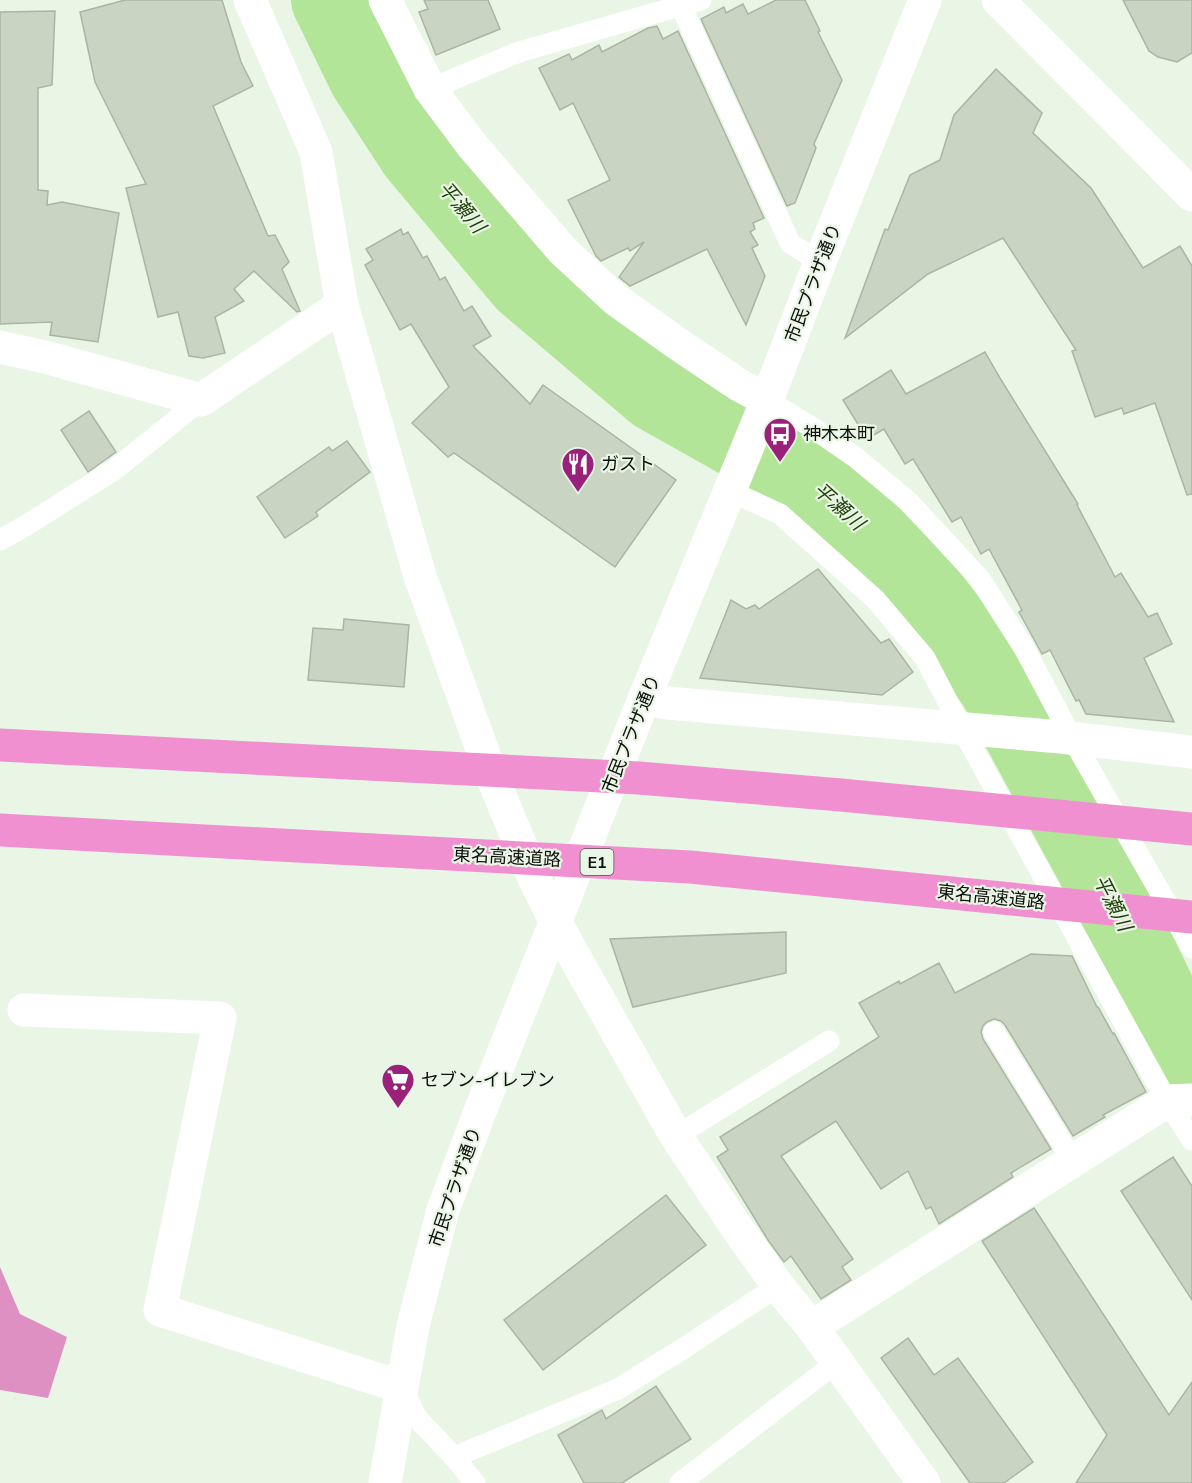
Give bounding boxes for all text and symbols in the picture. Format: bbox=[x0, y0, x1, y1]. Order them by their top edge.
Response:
water label: 平瀬川 bbox=[434, 176, 493, 239]
street label: 市民プラザ通り bbox=[779, 220, 846, 346]
bus stop icon: 神木本町 bbox=[762, 416, 798, 463]
place label: 神木本町 bbox=[803, 422, 875, 445]
restaurant icon: ガスト bbox=[560, 446, 596, 493]
place label: ガスト bbox=[601, 452, 655, 475]
water label: 平瀬川 bbox=[809, 476, 871, 536]
street label: 市民プラザ通り bbox=[596, 671, 665, 797]
street label: 東名高速道路 bbox=[452, 842, 562, 871]
road number: E1 bbox=[580, 849, 614, 875]
water label: 平瀬川 bbox=[1089, 870, 1139, 937]
street label: 東名高速道路 bbox=[936, 879, 1046, 914]
supermarket icon: セブン-イレブン bbox=[380, 1062, 416, 1109]
place label: セブン-イレブン bbox=[421, 1068, 555, 1091]
street label: 市民プラザ通り bbox=[423, 1124, 486, 1250]

